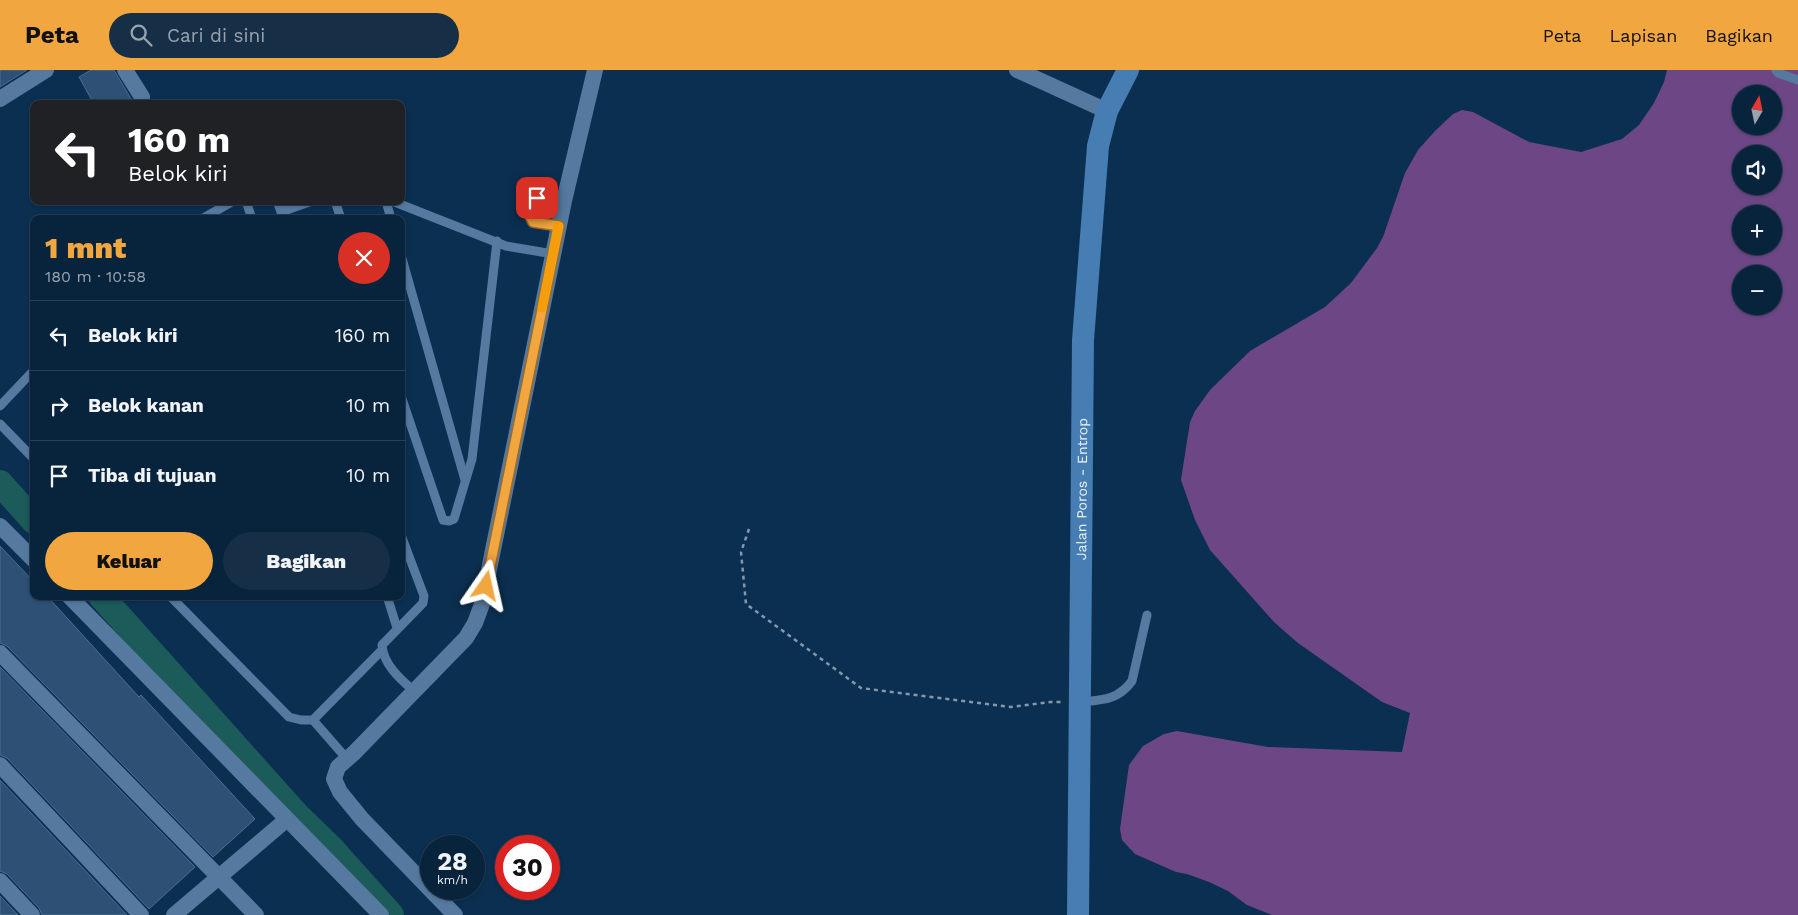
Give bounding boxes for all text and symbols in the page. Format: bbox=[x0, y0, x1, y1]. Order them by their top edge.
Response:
search box bbox=[109, 13, 459, 58]
text: Peta bbox=[25, 21, 79, 49]
icon: search bbox=[127, 21, 155, 49]
text: Cari di sini bbox=[167, 24, 265, 47]
text: Peta bbox=[1543, 25, 1581, 46]
text: Lapisan bbox=[1609, 25, 1677, 46]
text: Bagikan bbox=[1705, 25, 1773, 46]
north arrow bbox=[1732, 85, 1782, 135]
map controls bbox=[1732, 85, 1782, 315]
text: 160 m bbox=[128, 119, 230, 161]
icon: left bbox=[45, 120, 110, 185]
button: sound bbox=[1732, 145, 1782, 195]
text: Belok kiri bbox=[128, 161, 228, 186]
pin bbox=[516, 177, 558, 219]
icon: arrive bbox=[523, 184, 551, 212]
button: + bbox=[1732, 205, 1782, 255]
text: 1 mnt bbox=[45, 230, 126, 265]
button: close bbox=[338, 232, 390, 284]
button: − bbox=[1732, 265, 1782, 315]
text: 180 m · 10:58 bbox=[45, 267, 146, 286]
icon: left bbox=[45, 322, 73, 350]
text: Belok kiri bbox=[88, 324, 178, 347]
text: 160 m bbox=[335, 324, 390, 347]
icon: right bbox=[45, 392, 73, 420]
text: Belok kanan bbox=[88, 394, 204, 417]
text: 10 m bbox=[346, 394, 390, 417]
street label: Jalan Poros - Entrop bbox=[1073, 418, 1090, 560]
icon: arrive bbox=[45, 462, 73, 490]
text: Tiba di tujuan bbox=[88, 464, 217, 487]
text: 10 m bbox=[346, 464, 390, 487]
button: Keluar bbox=[45, 532, 213, 590]
button: Bagikan bbox=[223, 532, 390, 590]
position arrow bbox=[459, 559, 511, 611]
speed limit sign: 30 bbox=[495, 835, 560, 900]
text: 28 bbox=[437, 847, 468, 876]
text: km/h bbox=[437, 873, 468, 887]

